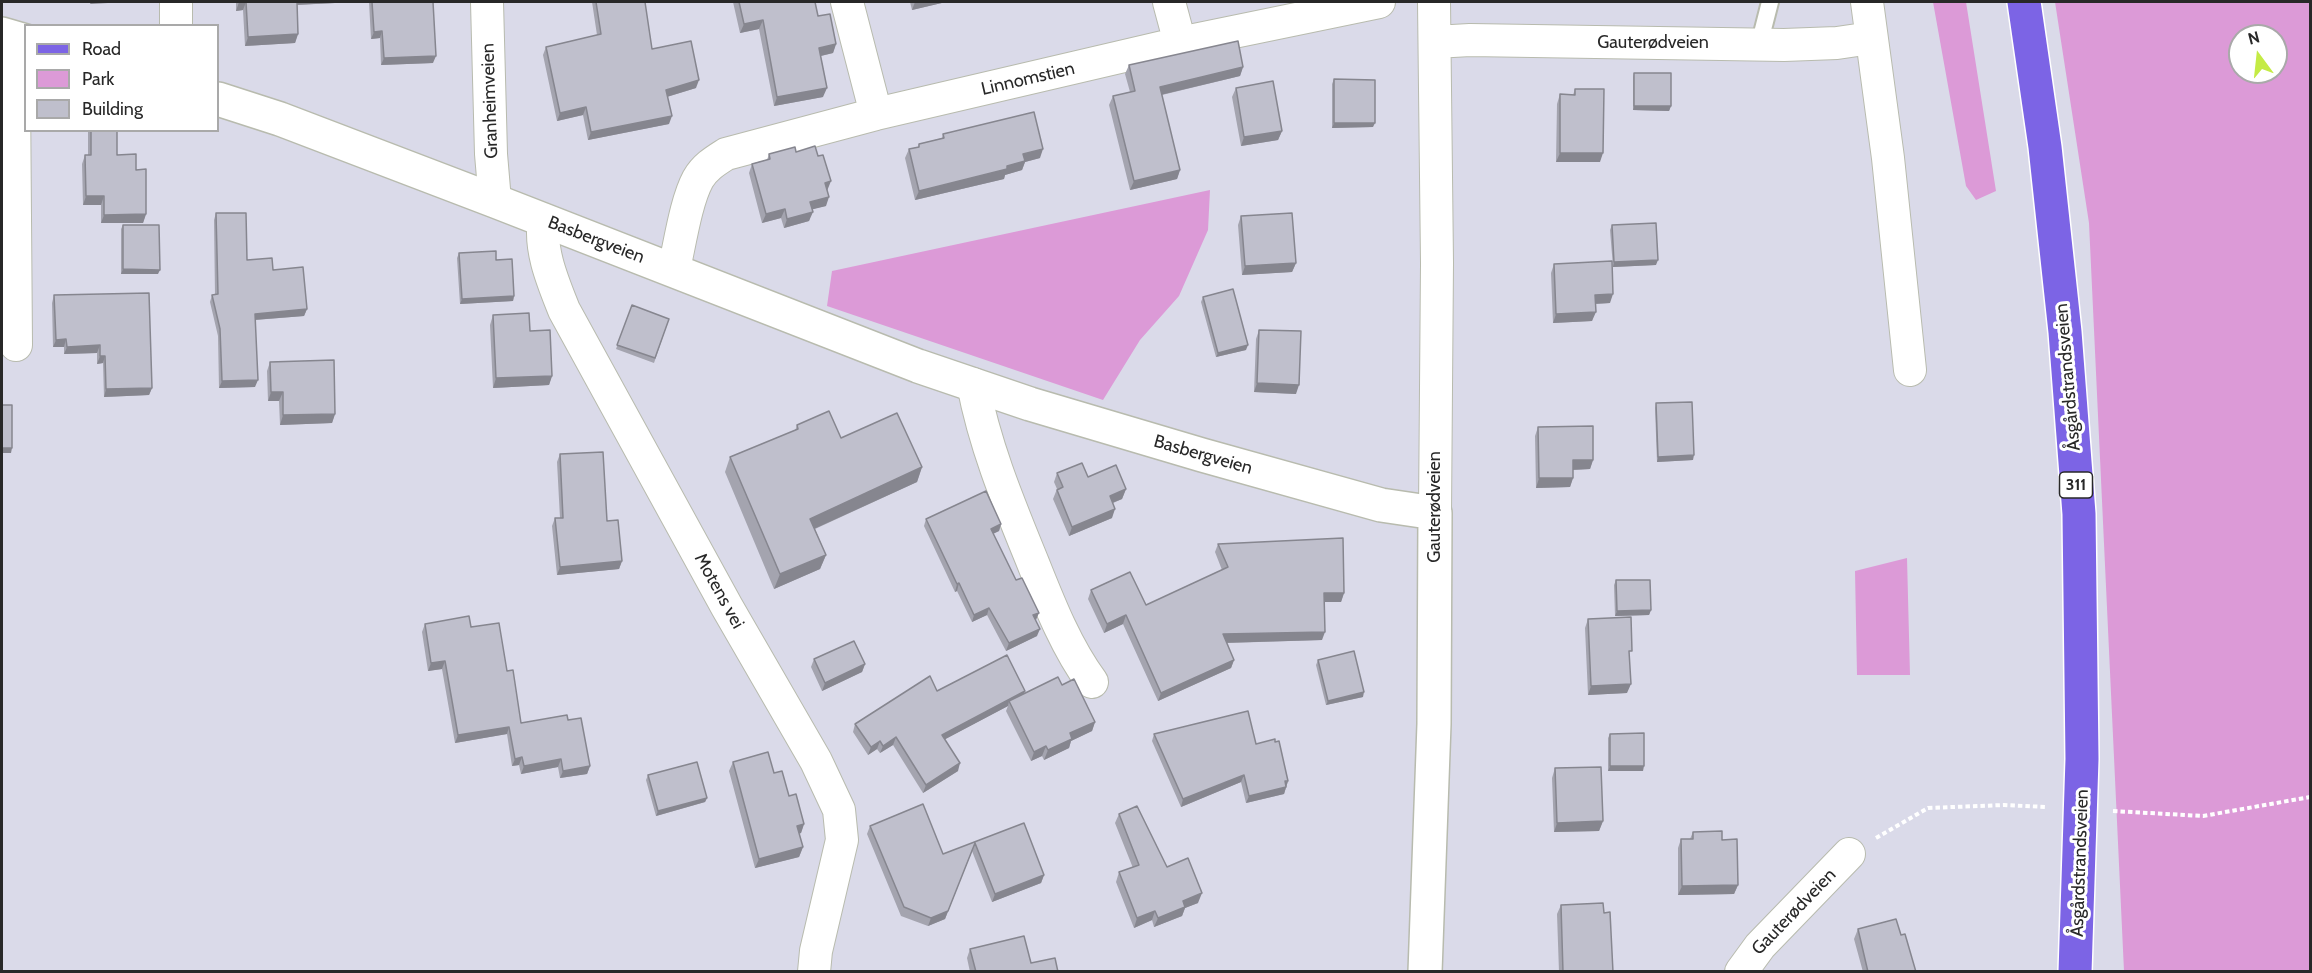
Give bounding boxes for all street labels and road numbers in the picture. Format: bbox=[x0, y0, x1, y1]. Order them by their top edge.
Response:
street label: Gauterødveien bbox=[1597, 32, 1709, 54]
street label: Granheimveien bbox=[477, 43, 503, 159]
street label: Linnomstien bbox=[979, 58, 1077, 100]
street label: Basbergveien bbox=[545, 212, 647, 268]
street label: Åsgårdstrandsveien bbox=[2051, 302, 2085, 452]
street label: Basbergveien bbox=[1151, 431, 1255, 479]
street label: Gauterødveien bbox=[1424, 451, 1446, 563]
road number: 311 bbox=[2060, 472, 2092, 498]
street label: Motens vei bbox=[690, 550, 748, 632]
street label: Åsgårdstrandsveien bbox=[2067, 789, 2093, 937]
street label: Gauterødveien bbox=[1747, 864, 1841, 960]

